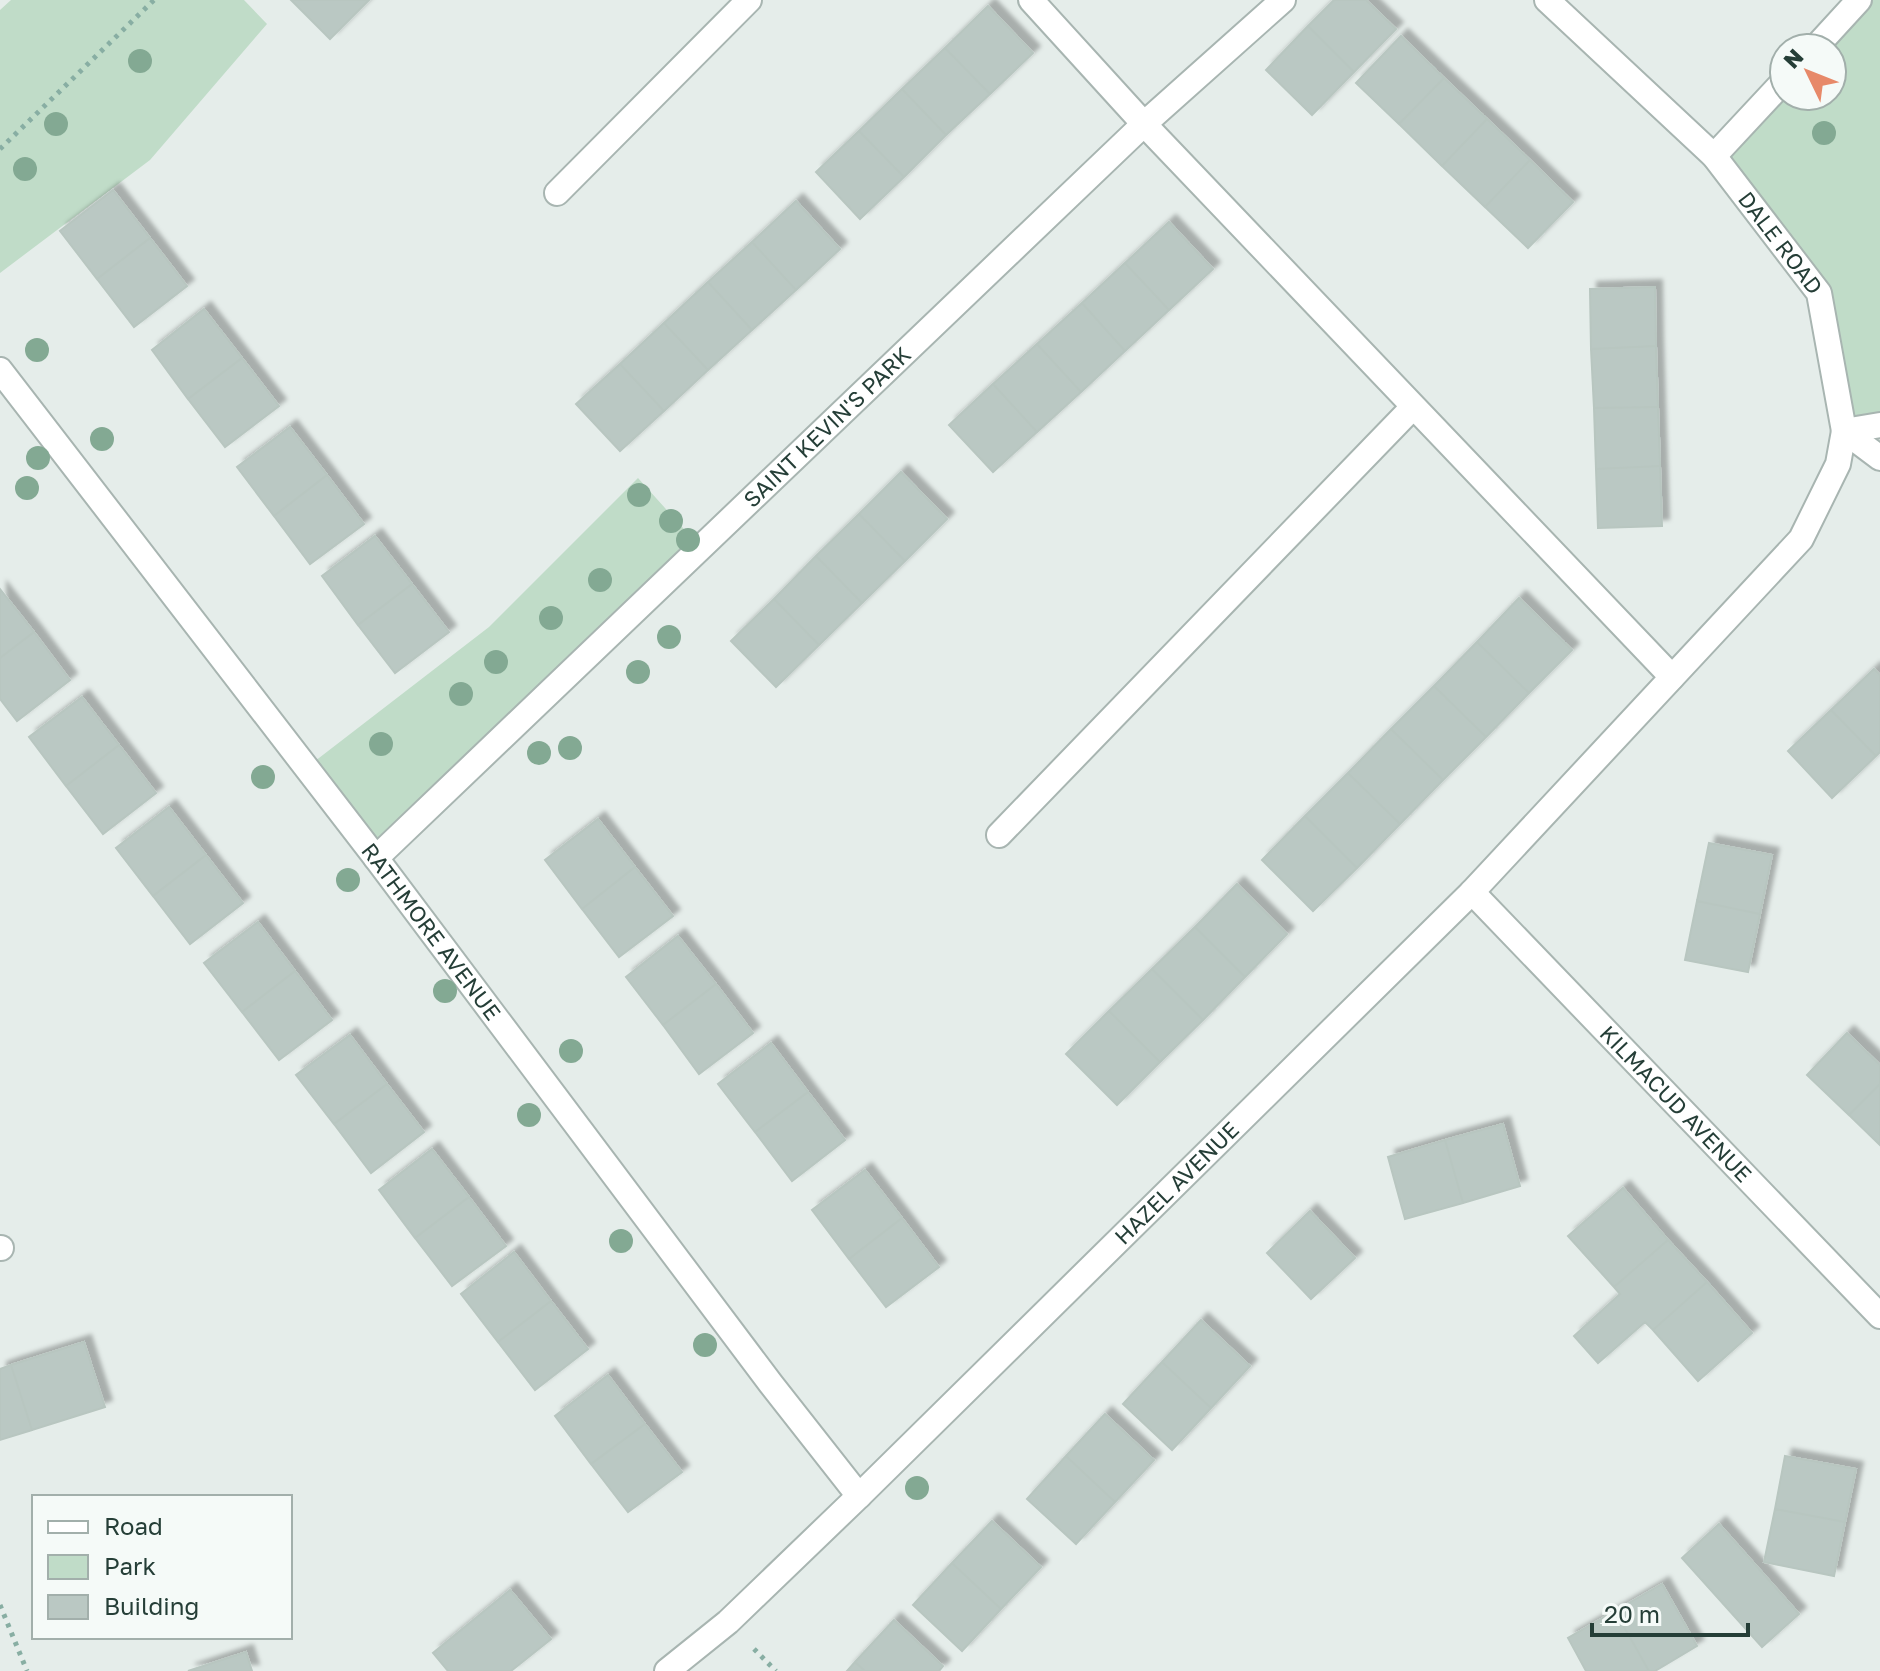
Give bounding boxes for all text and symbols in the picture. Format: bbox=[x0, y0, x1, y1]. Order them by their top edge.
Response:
north arrow bbox=[1768, 32, 1848, 112]
text: N bbox=[1777, 43, 1809, 73]
street label: DALE ROAD bbox=[1733, 186, 1829, 299]
street label: SAINT KEVIN'S PARK bbox=[738, 341, 916, 513]
street label: RATHMORE AVENUE bbox=[356, 837, 507, 1025]
street label: KILMACUD AVENUE bbox=[1595, 1020, 1758, 1187]
street label: HAZEL AVENUE bbox=[1109, 1116, 1244, 1250]
legend bbox=[32, 1495, 292, 1639]
text: Road bbox=[104, 1511, 163, 1540]
text: Park bbox=[104, 1551, 156, 1580]
scale bar bbox=[1592, 1587, 1748, 1637]
text: Building bbox=[104, 1591, 199, 1620]
text: 20 m bbox=[1604, 1599, 1660, 1628]

